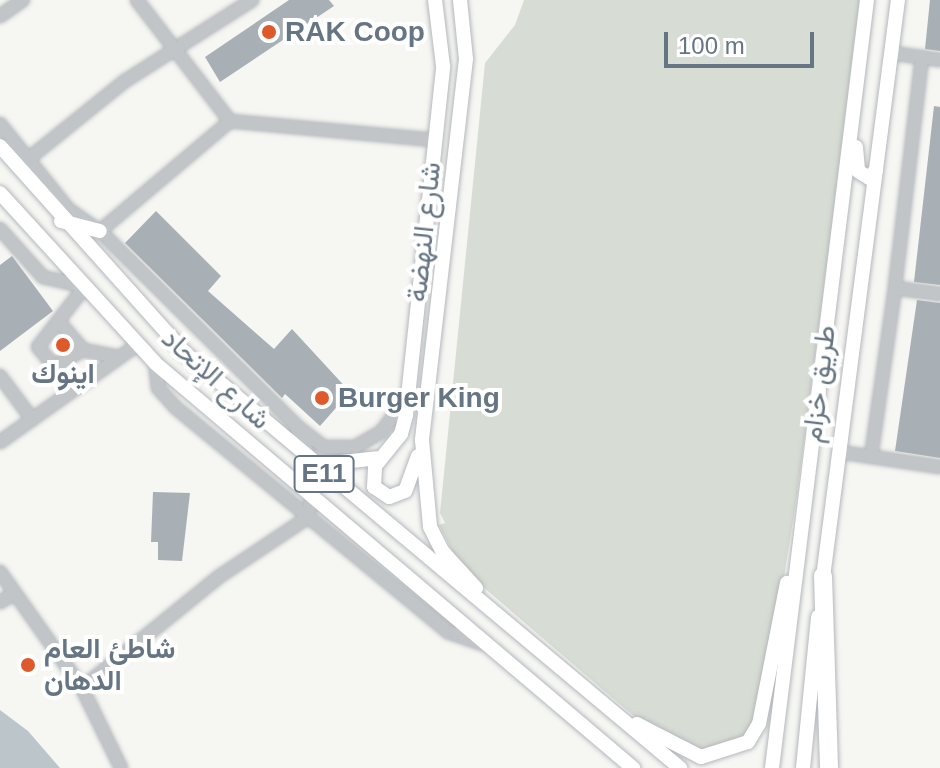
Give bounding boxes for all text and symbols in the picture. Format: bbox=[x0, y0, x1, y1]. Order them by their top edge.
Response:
place label: RAK Coop bbox=[285, 15, 425, 49]
scale bar bbox=[668, 16, 818, 66]
marker: RAK Coop bbox=[260, 23, 278, 41]
text: 100 m bbox=[678, 32, 745, 59]
street label: شارع النهضة bbox=[400, 160, 448, 304]
street label: شارع الإتحاد bbox=[155, 321, 277, 437]
street label: طريق خزام bbox=[795, 323, 843, 445]
marker: اينوك bbox=[54, 336, 72, 354]
place label: اينوك bbox=[31, 357, 95, 391]
place label: Burger King bbox=[338, 381, 500, 415]
marker: Burger King bbox=[313, 389, 331, 407]
road number: E11 bbox=[292, 452, 356, 496]
place label: شاطئ العام الدهان bbox=[44, 632, 175, 698]
marker: شاطئ العام الدهان bbox=[19, 656, 37, 674]

